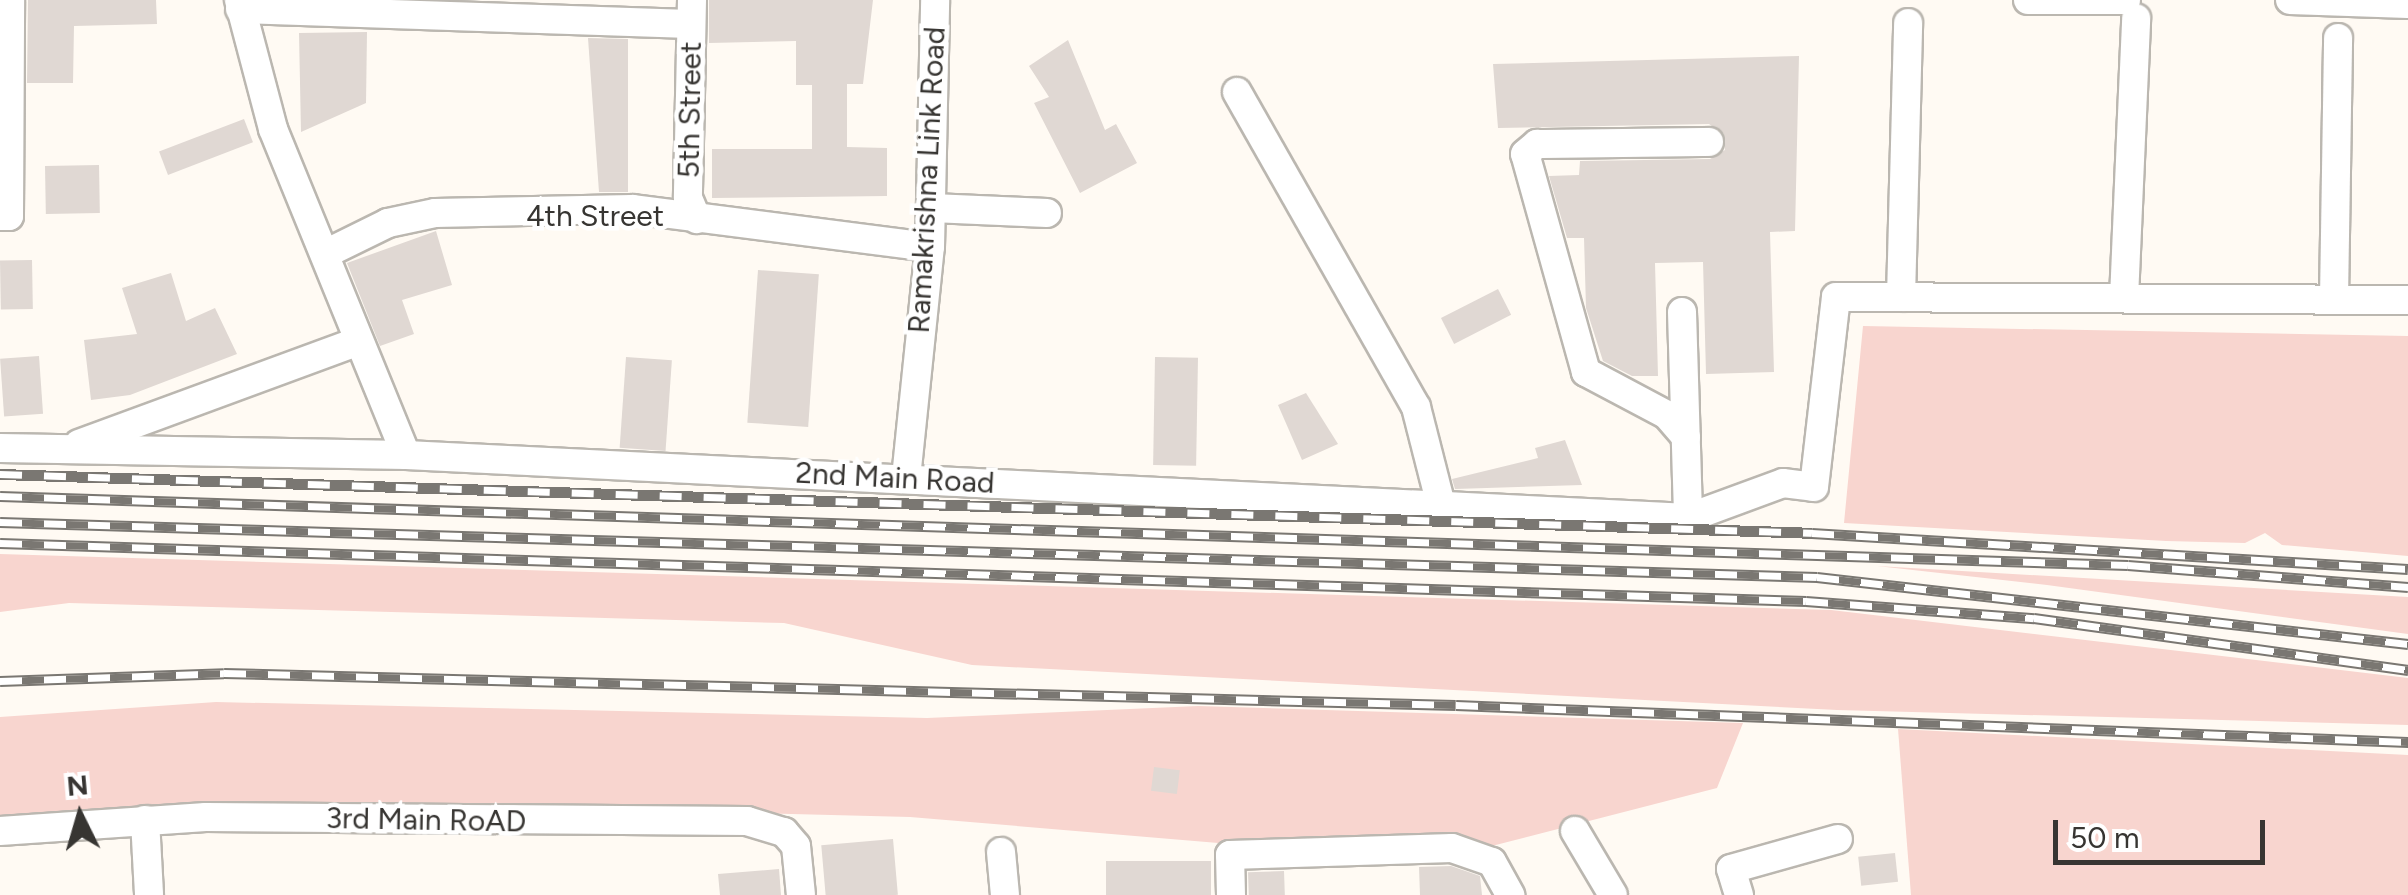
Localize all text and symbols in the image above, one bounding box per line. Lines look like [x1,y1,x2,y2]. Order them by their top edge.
street label: Ramakrishna Link Road [901,26,953,334]
street label: 5th Street [671,41,709,179]
street label: 4th Street [526,198,664,234]
street label: 2nd Main Road [795,455,995,501]
north arrow [30,765,130,865]
text: N [65,767,90,803]
street label: 3rd Main RoAD [326,800,526,840]
scale bar [2058,800,2270,862]
text: 50 m [2070,819,2139,856]

